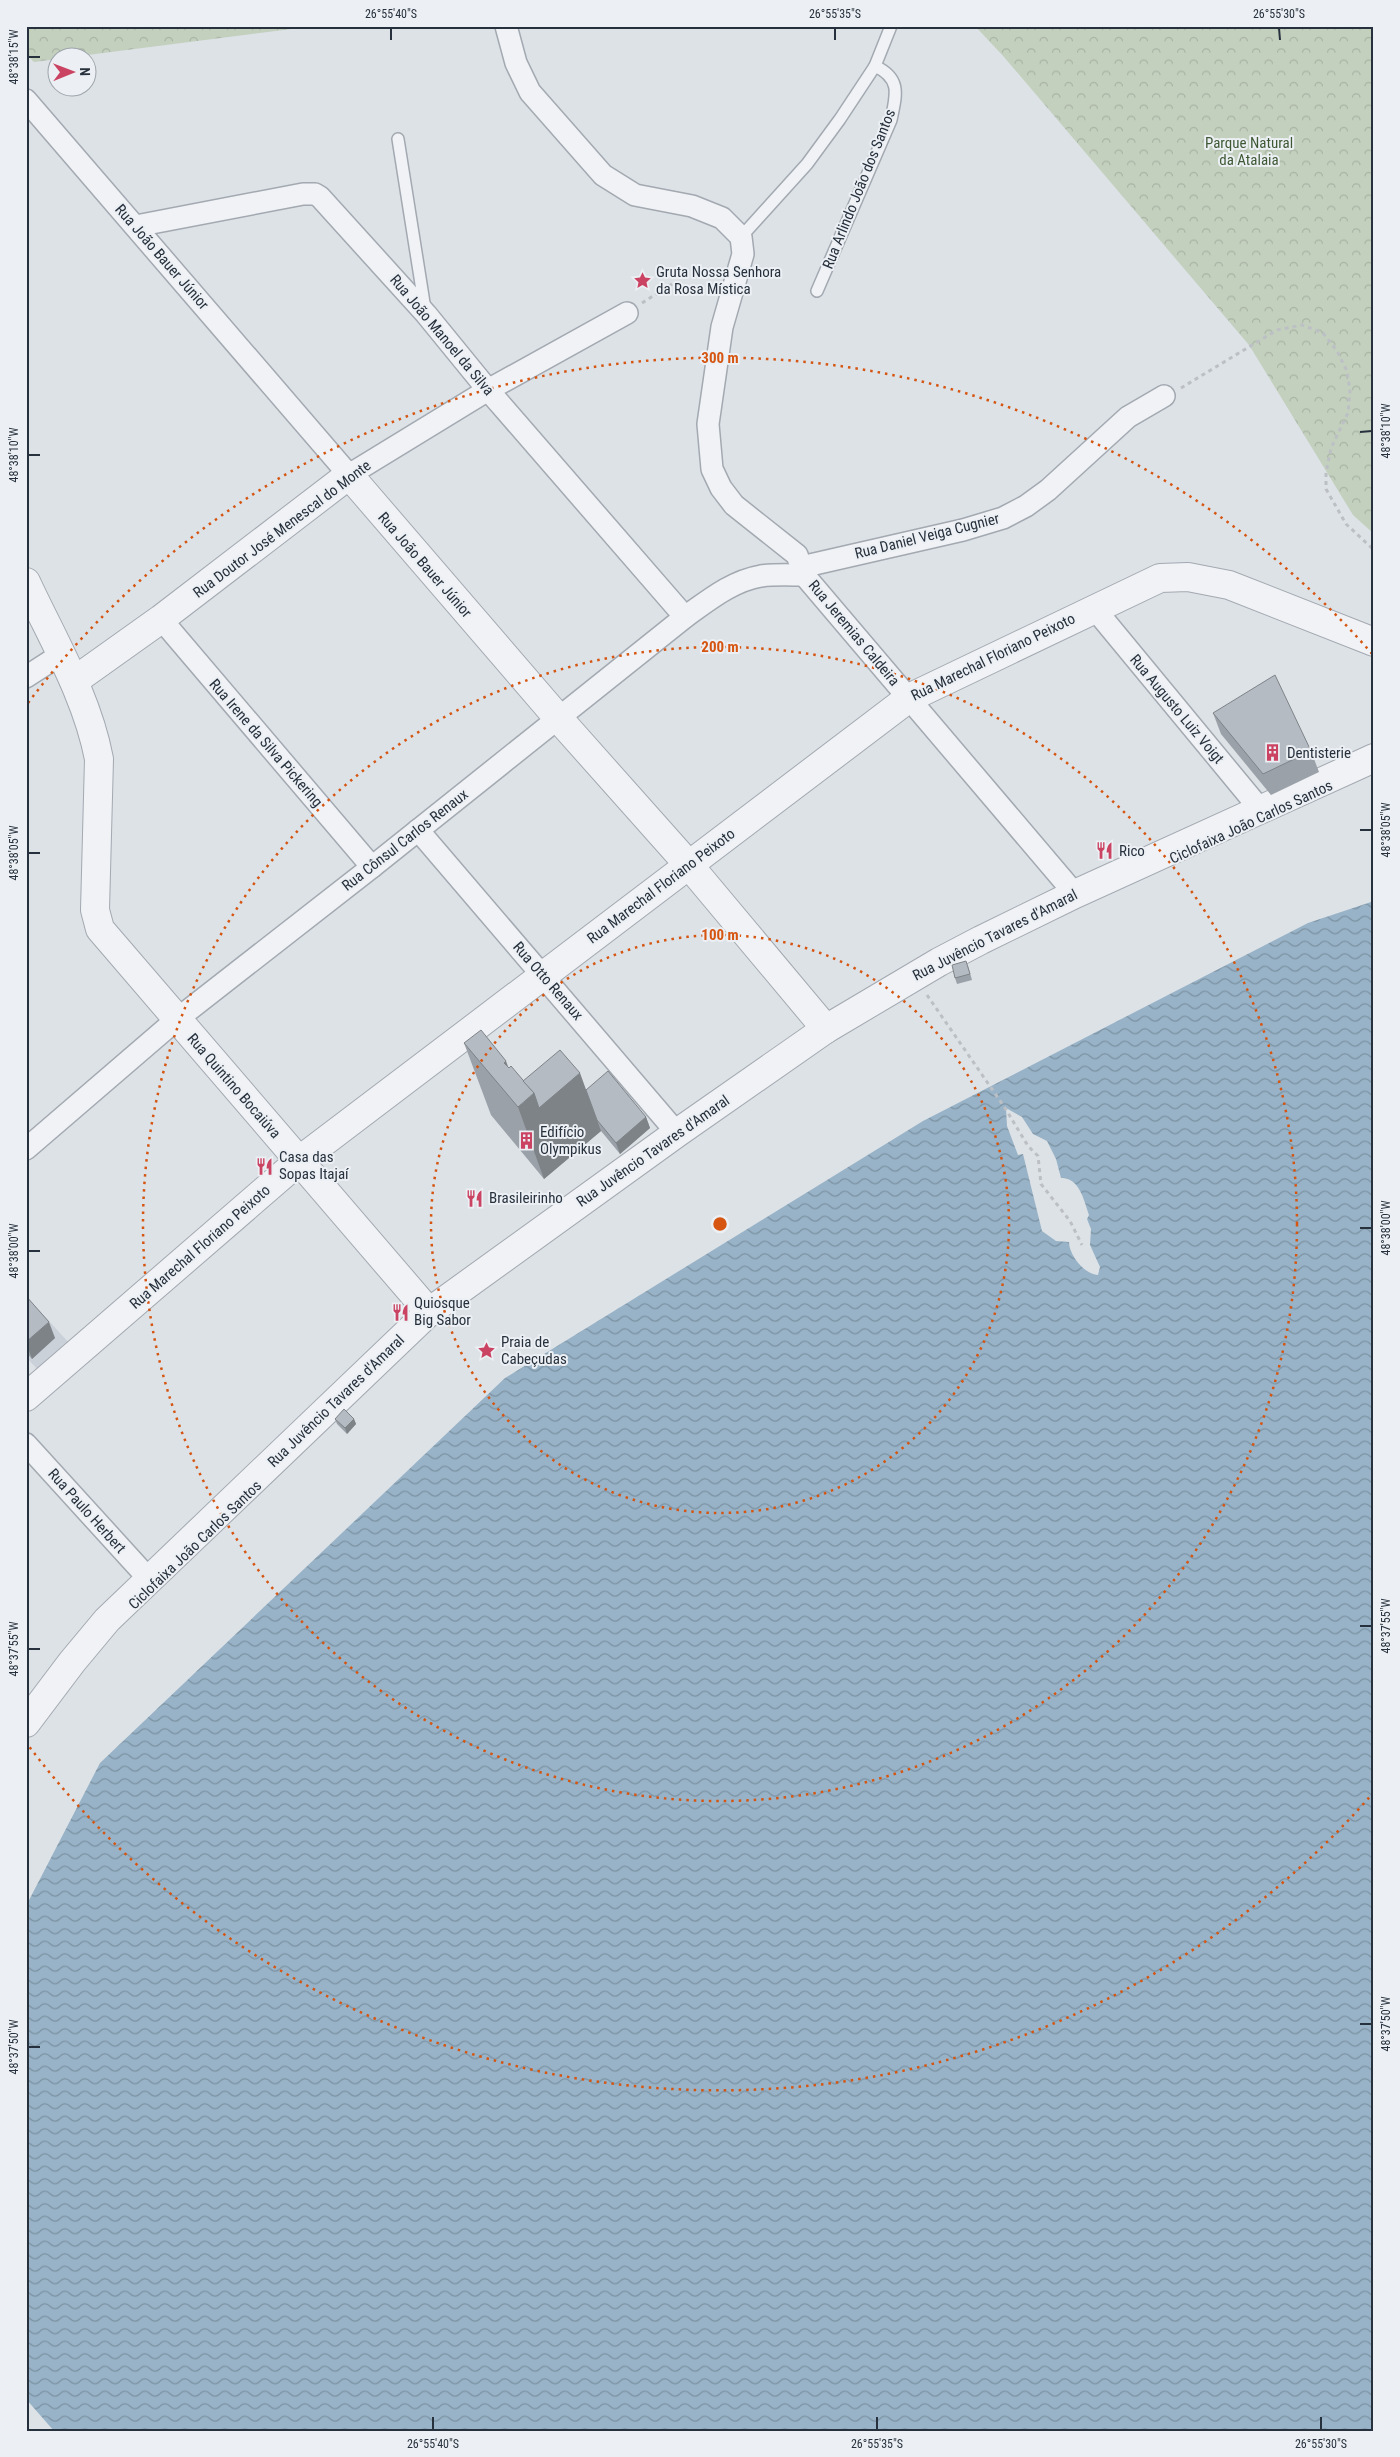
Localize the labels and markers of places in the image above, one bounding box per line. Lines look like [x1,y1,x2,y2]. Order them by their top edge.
place label: Gruta Nossa Senhora da Rosa Mística [656,263,781,298]
place icon: Gruta Nossa Senhora da Rosa Mística [632,271,652,291]
building icon: Dentisterie [1263,743,1283,763]
place label: Dentisterie [1287,744,1351,762]
restaurant icon: Rico [1095,841,1115,861]
place label: Rico [1119,842,1145,860]
place label: Edifício Olympikus [540,1123,602,1158]
building icon: Edifício Olympikus [516,1131,536,1151]
place label: Casa das Sopas Itajaí [279,1148,350,1183]
restaurant icon: Casa das Sopas Itajaí [255,1156,275,1176]
restaurant icon: Brasileirinho [465,1188,485,1208]
place label: Brasileirinho [489,1189,563,1207]
centre of rings [711,1215,729,1233]
place label: Quiosque Big Sabor [414,1294,471,1329]
restaurant icon: Quiosque Big Sabor [390,1302,410,1322]
place label: Praia de Cabeçudas [501,1333,567,1368]
place icon: Praia de Cabeçudas [477,1341,497,1361]

